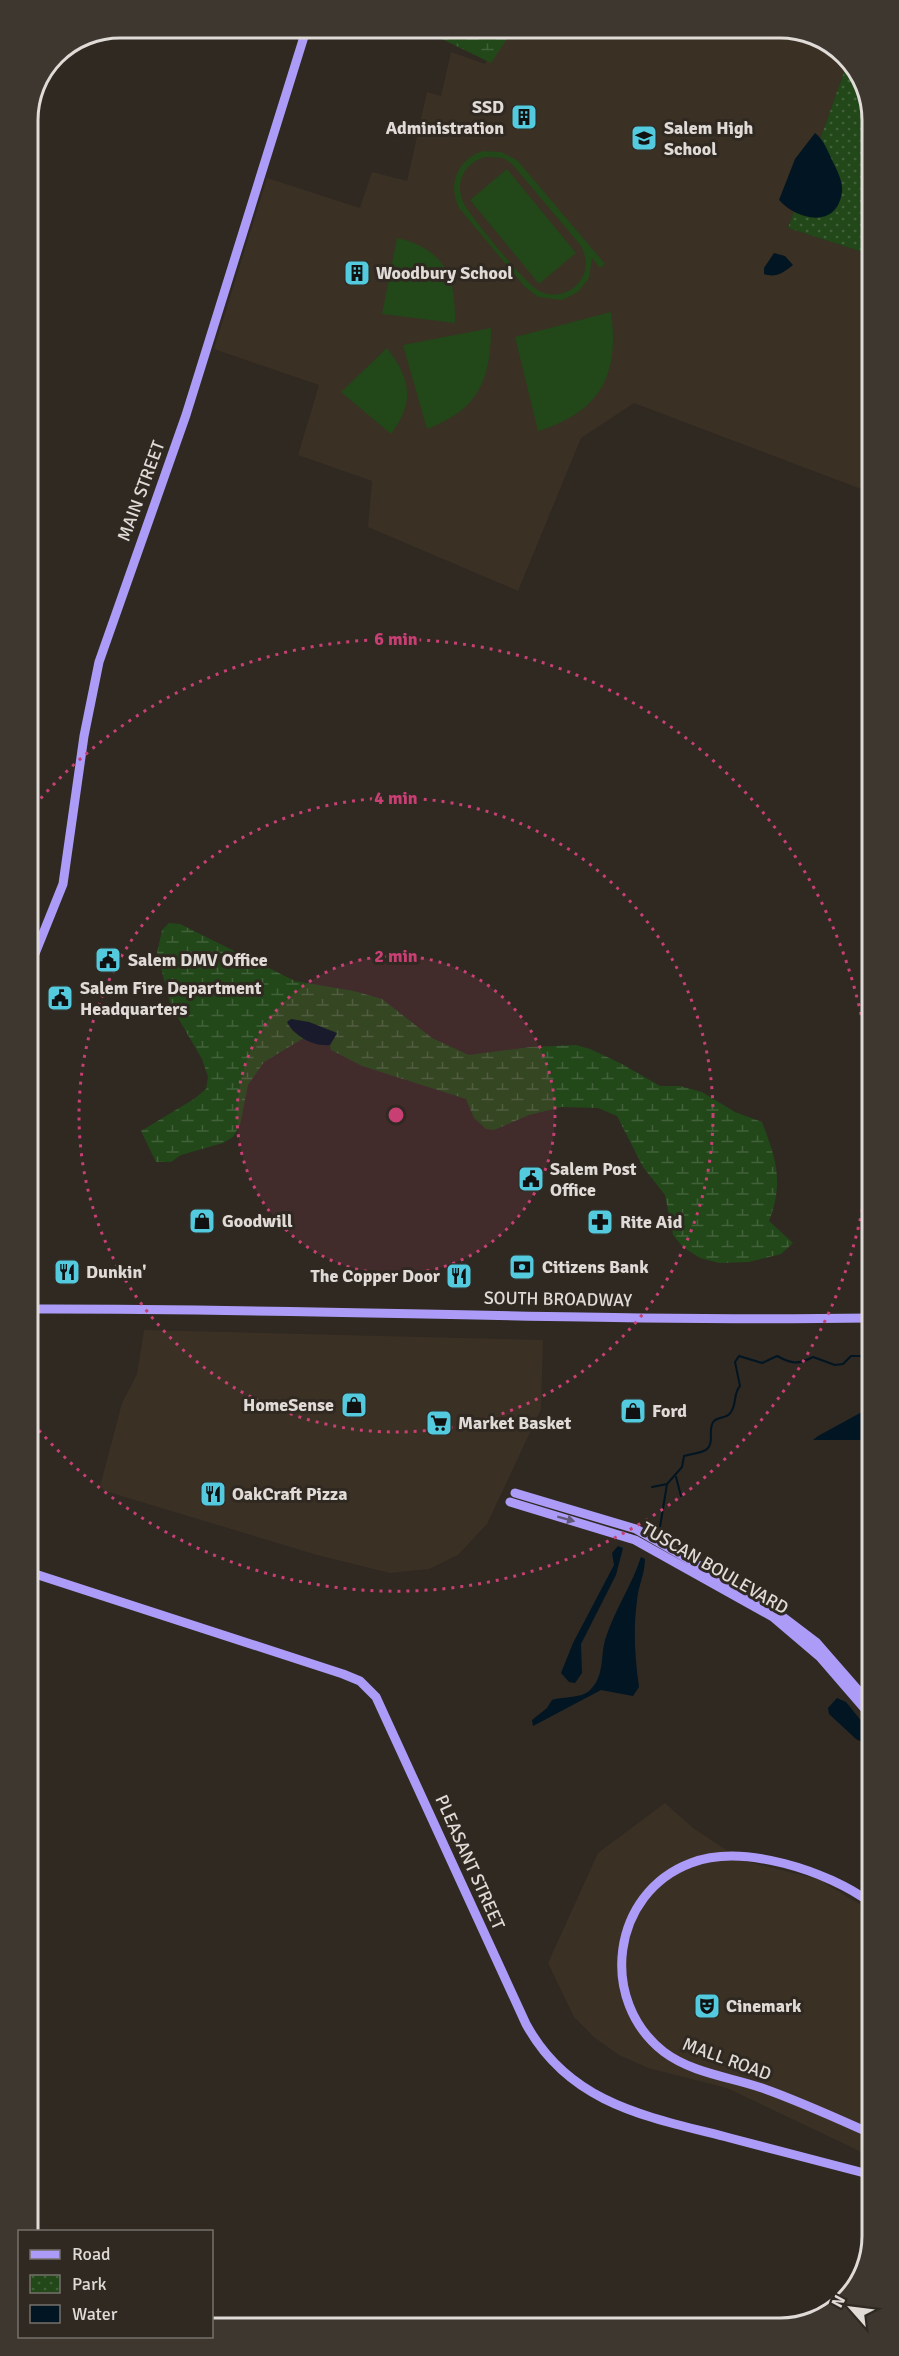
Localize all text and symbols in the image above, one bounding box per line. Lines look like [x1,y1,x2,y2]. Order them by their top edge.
place label: SSD Administration [386,96,504,139]
building icon: SSD Administration [509,102,539,132]
place label: Salem High School [664,117,754,160]
school or university icon: Salem High School [629,123,659,153]
building icon: Woodbury School [342,258,372,288]
place label: Woodbury School [376,262,513,284]
street label: MAIN STREET [113,438,169,544]
text: 6 min [374,628,418,650]
text: 4 min [374,787,418,809]
public building icon: Salem DMV Office [93,945,123,975]
text: 2 min [374,945,418,967]
place label: Salem DMV Office [128,949,268,971]
place label: Salem Fire Department Headquarters [80,977,262,1020]
public building icon: Salem Fire Department Headquarters [45,983,75,1013]
centre of rings [386,1105,406,1125]
place label: Salem Post Office [550,1158,637,1201]
public building icon: Salem Post Office [516,1164,546,1194]
shop icon: Goodwill [187,1206,217,1236]
pharmacy icon: Rite Aid [585,1207,615,1237]
place label: Goodwill [222,1210,293,1232]
place label: Rite Aid [620,1211,683,1233]
bank icon: Citizens Bank [507,1252,537,1282]
place label: Citizens Bank [542,1256,649,1278]
restaurant icon: Dunkin' [52,1257,82,1287]
place label: Dunkin' [86,1261,146,1283]
restaurant icon: The Copper Door [444,1261,474,1291]
place label: The Copper Door [311,1265,441,1287]
street label: SOUTH BROADWAY [484,1287,632,1311]
shop icon: HomeSense [339,1390,369,1420]
place label: HomeSense [243,1394,334,1416]
shop icon: Ford [618,1396,648,1426]
place label: Ford [652,1400,687,1422]
supermarket icon: Market Basket [424,1408,454,1438]
place label: Market Basket [458,1412,571,1434]
restaurant icon: OakCraft Pizza [198,1479,228,1509]
place label: OakCraft Pizza [232,1483,347,1505]
one-way arrow [557,1515,575,1525]
street label: TUSCAN BOULEVARD [638,1517,792,1619]
street label: PLEASANT STREET [430,1791,510,1933]
theatre icon: Cinemark [692,1991,722,2021]
place label: Cinemark [726,1995,802,2017]
street label: MALL ROAD [680,2033,774,2085]
legend [18,2230,213,2338]
text: Road [72,2243,111,2265]
text: Park [72,2273,107,2295]
north arrow [821,2278,881,2338]
text: N [827,2292,850,2311]
text: Water [72,2303,118,2325]

